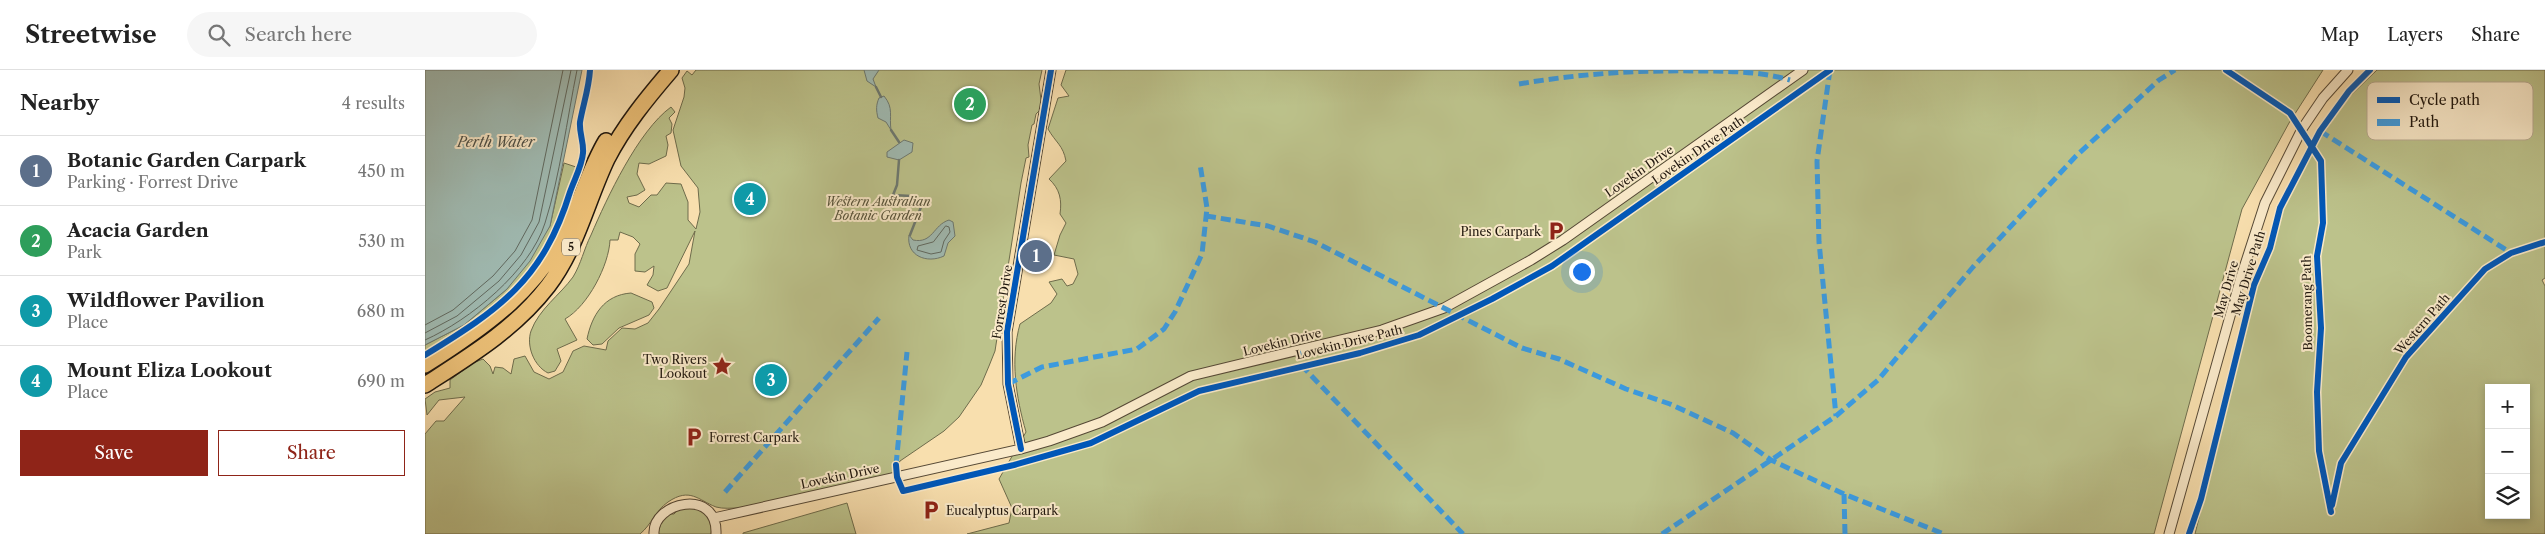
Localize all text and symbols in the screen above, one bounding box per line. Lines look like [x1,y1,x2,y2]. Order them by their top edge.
search box [187,12,537,57]
text: Streetwise [25,20,157,49]
icon: search [205,21,233,49]
text: Search here [245,23,352,46]
text: Map [2321,24,2359,46]
text: Layers [2387,24,2443,46]
text: Share [2471,24,2520,46]
legend [2367,82,2533,140]
pin: 2 [954,85,986,123]
text: Nearby [20,90,99,115]
text: Cycle path [2409,91,2480,109]
text: 4 results [342,93,405,113]
street label: Lovekin Drive Path [1649,112,1747,187]
text: Path [2409,113,2439,131]
water label: Perth Water [456,133,536,151]
street label: Lovekin Drive [1602,142,1676,200]
text: Botanic Garden Carpark [67,149,306,172]
text: 1 [32,161,40,181]
text: 450 m [358,161,405,181]
text: Parking · Forrest Drive [67,172,238,192]
pin: 4 [734,180,766,218]
park label: Western Australian Botanic Garden [826,194,930,223]
text: Acacia Garden [67,219,209,242]
parking icon: Pines Carpark [1545,220,1567,242]
place label: Pines Carpark [1460,224,1542,239]
street label: May Drive Path [2228,228,2268,317]
text: 2 [31,231,41,251]
text: 530 m [358,231,405,251]
pin: 1 [1020,237,1052,275]
road number: 5 [562,238,580,256]
text: Park [67,242,102,262]
street label: Boomerang Path [2299,255,2315,351]
street label: May Drive [2211,258,2241,319]
your location [1569,259,1595,285]
street label: Forrest Drive [989,263,1015,340]
text: Wildflower Pavilion [67,289,265,312]
street label: Western Path [2391,290,2453,359]
text: 3 [31,301,41,321]
text: 680 m [357,301,405,321]
text: Place [67,312,108,332]
street label: Lovekin Drive Path [1294,321,1404,362]
street label: Lovekin Drive [1241,325,1323,359]
place label: Two Rivers Lookout [643,352,708,381]
place icon: Two Rivers Lookout [711,355,733,377]
text: Mount Eliza Lookout [67,359,272,382]
pin: 3 [755,361,787,399]
text: 4 [31,371,41,391]
text: 690 m [357,371,405,391]
text: Place [67,382,108,402]
map controls [2485,384,2530,519]
button: + [2485,384,2530,429]
parking icon: Forrest Carpark [683,426,705,448]
button: − [2485,429,2530,474]
button: Save [20,430,208,476]
button: Share [218,430,405,476]
place label: Forrest Carpark [709,430,800,445]
street label: Lovekin Drive [799,460,881,492]
button: layers [2485,474,2530,519]
parking icon: Eucalyptus Carpark [920,499,942,521]
place label: Eucalyptus Carpark [946,503,1059,518]

